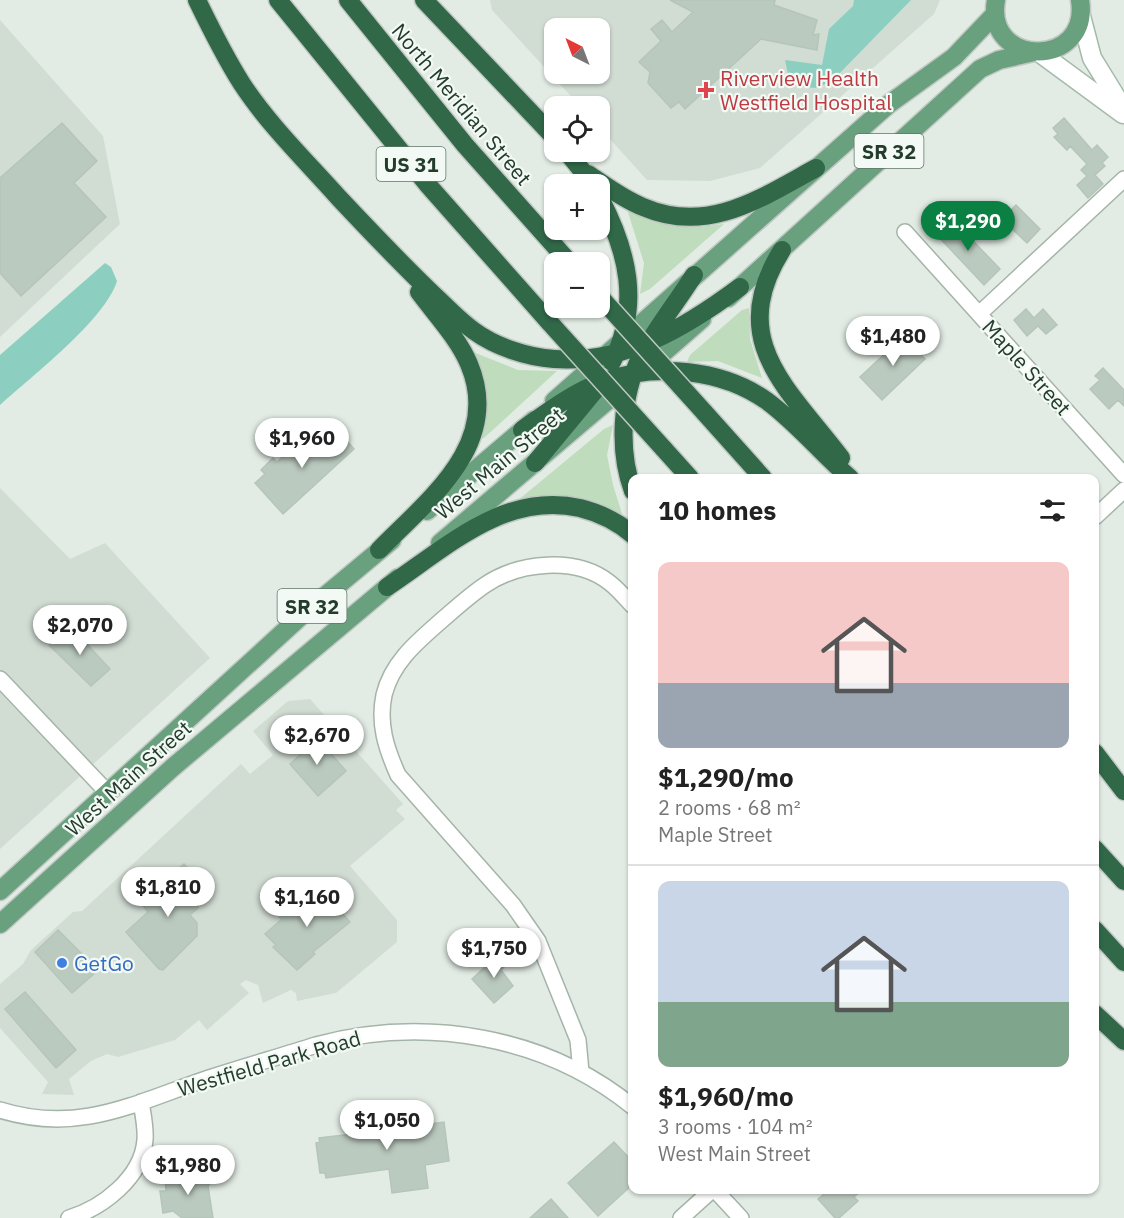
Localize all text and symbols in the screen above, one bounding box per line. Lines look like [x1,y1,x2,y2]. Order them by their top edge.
street label: North Meridian Street [386,17,538,191]
north arrow [544,18,610,84]
map controls [544,18,610,318]
place label: Riverview Health Westfield Hospital [720,64,892,116]
marker: Riverview Health Westfield Hospital [697,81,715,99]
button: locate [544,96,610,162]
road number: SR 32 [854,134,924,168]
road number: US 31 [376,147,446,181]
button: + [544,174,610,240]
pin: $1,290 [919,201,1017,252]
text: $1,290 [935,207,1001,234]
button: − [544,252,610,318]
street label: Maple Street [976,313,1078,421]
pin: $1,480 [844,316,942,367]
text: $1,480 [860,322,926,349]
street label: West Main Street [429,401,569,525]
pin: $1,960 [253,418,351,469]
text: $1,960 [269,424,335,451]
text: 10 homes [658,493,776,527]
icon: filters [1036,494,1069,527]
road number: SR 32 [278,589,346,623]
icon: home [810,601,918,709]
pin: $2,070 [31,605,129,656]
text: $2,070 [47,611,113,638]
street label: West Main Street [59,714,197,842]
pin: $2,670 [268,715,366,766]
text: $2,670 [284,721,350,748]
text: $1,290/mo [658,760,794,794]
text: 2 rooms · 68 m² [658,794,801,821]
text: Maple Street [658,821,773,848]
pin: $1,810 [119,867,217,918]
text: $1,810 [135,873,201,900]
pin: $1,160 [258,877,356,928]
text: $1,160 [274,883,340,910]
icon: home [810,920,918,1028]
pin: $1,750 [445,928,543,979]
text: $1,750 [461,934,527,961]
place label: GetGo [74,949,134,977]
marker: GetGo [55,956,69,970]
street label: Westfield Park Road [174,1023,364,1103]
text: $1,960/mo [658,1079,794,1113]
pin: $1,050 [338,1100,436,1151]
text: $1,050 [354,1106,420,1133]
text: 3 rooms · 104 m² [658,1113,813,1140]
text: West Main Street [658,1140,811,1167]
pin: $1,980 [139,1145,237,1196]
text: $1,980 [155,1151,221,1178]

